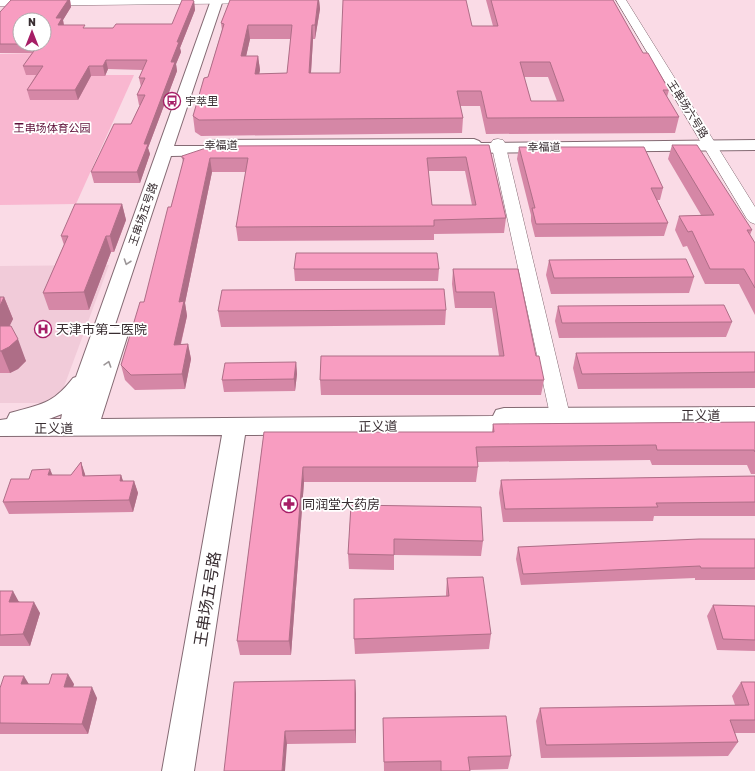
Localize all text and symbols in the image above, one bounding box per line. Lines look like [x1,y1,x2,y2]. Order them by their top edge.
north arrow [12,12,52,52]
text: N [28,16,36,29]
street label: 王串场六号路 [665,78,711,141]
bus stop icon: 宇萃里 [162,91,182,111]
place label: 宇萃里 [185,95,218,108]
park label: 王串场体育公园 [14,122,91,135]
street label: 幸福道 [205,139,238,152]
street label: 幸福道 [527,141,561,154]
street label: 王串场五号路 [127,181,160,247]
one-way arrow [123,258,131,265]
hospital icon: 天津市第二医院 [33,319,53,339]
place label: 天津市第二医院 [56,322,147,337]
one-way arrow [103,361,112,368]
street label: 正义道 [681,408,721,423]
street label: 正义道 [358,419,398,434]
street label: 正义道 [34,421,74,436]
pharmacy icon: 同润堂大药房 [279,494,299,514]
place label: 同润堂大药房 [302,497,380,512]
street label: 王串场五号路 [191,550,224,648]

